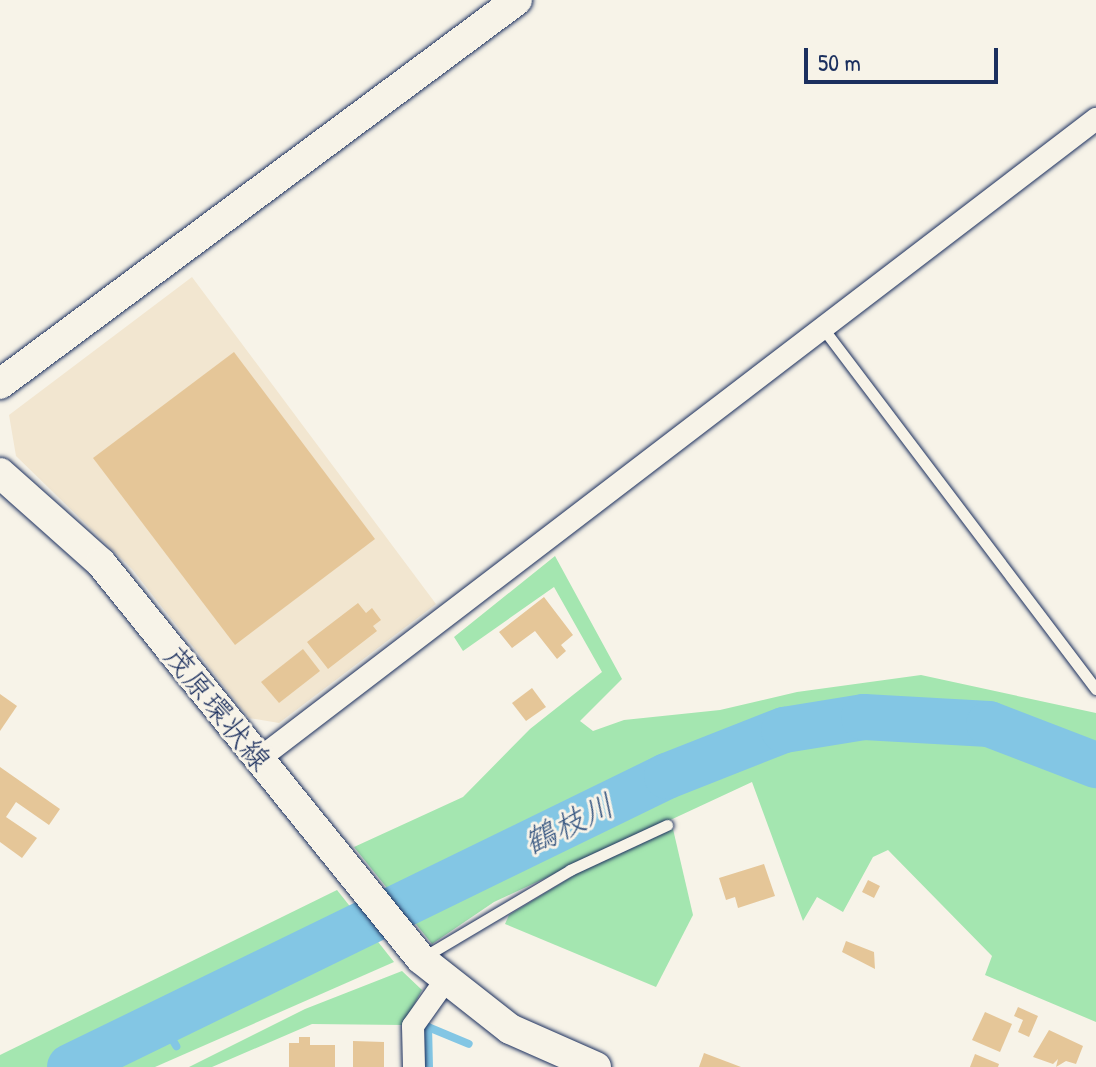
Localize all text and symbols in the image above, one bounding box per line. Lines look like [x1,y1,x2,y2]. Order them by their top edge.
scale bar [808,32,1002,82]
text: 50 m [818,46,861,78]
street label: 茂原環状線 [157,638,279,778]
water label: 鶴枝川 [517,786,621,862]

